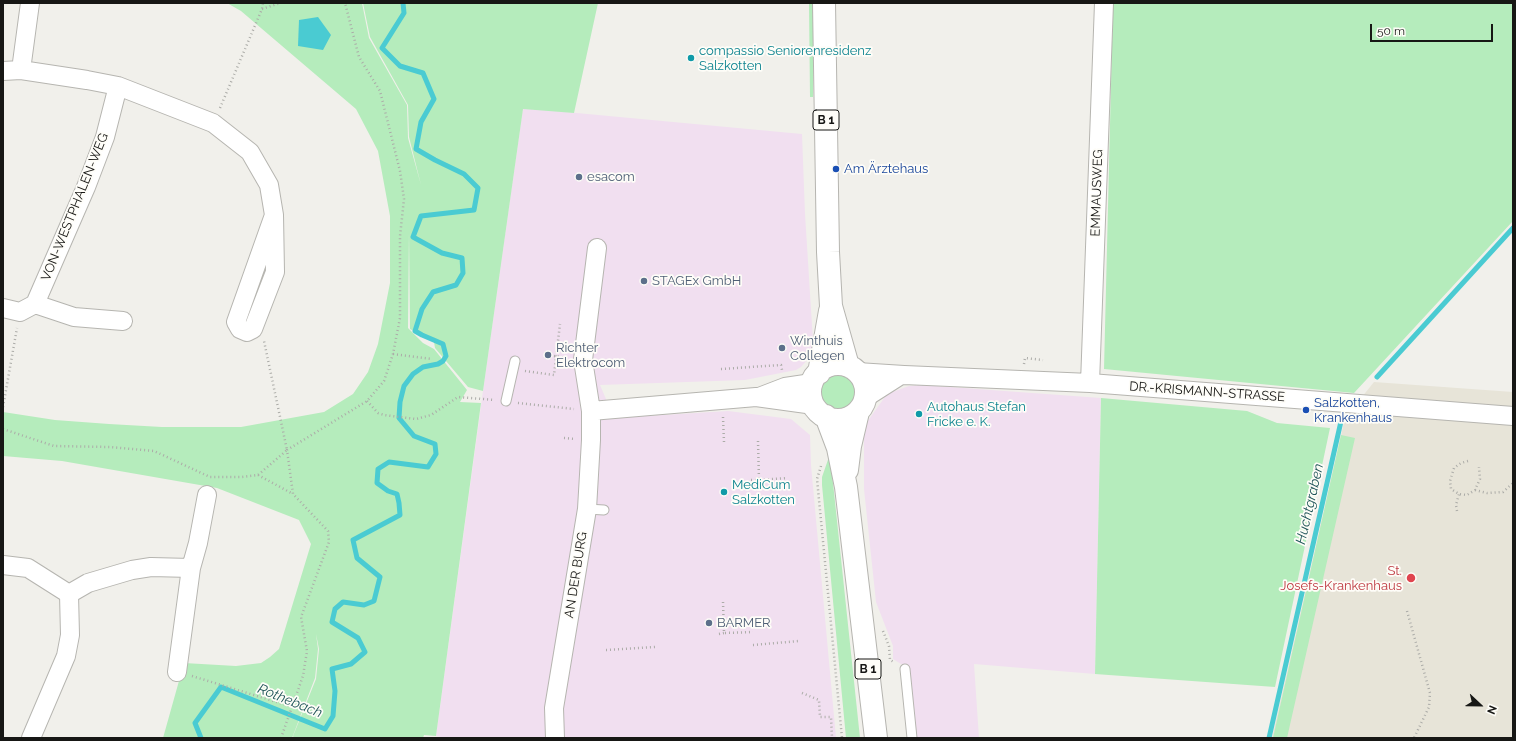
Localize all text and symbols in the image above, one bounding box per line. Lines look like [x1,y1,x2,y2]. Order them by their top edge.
scale bar [1372,16,1495,42]
text: 50 m [1377,24,1405,38]
place label: compassio Seniorenresidenz Salzkotten [699,43,871,74]
marker: compassio Seniorenresidenz Salzkotten [686,53,696,63]
road number: B 1 [813,110,839,130]
street label: VON-WESTPHALEN-WEG [38,131,112,283]
street label: EMMAUSWEG [1088,149,1106,237]
place label: Am Ärztehaus [844,161,928,177]
marker: Am Ärztehaus [831,164,841,174]
place label: esacom [587,169,635,185]
marker: esacom [574,172,584,182]
place label: STAGEx GmbH [652,273,741,289]
marker: STAGEx GmbH [639,276,649,286]
place label: Winthuis Collegen [790,333,845,364]
place label: Richter Elektrocom [556,340,625,371]
marker: Winthuis Collegen [777,343,787,353]
marker: Richter Elektrocom [543,350,553,360]
street label: DR.-KRISMANN-STRASSE [1129,379,1285,405]
place label: Salzkotten, Krankenhaus [1314,395,1392,426]
place label: Autohaus Stefan Fricke e. K. [927,399,1026,430]
marker: Salzkotten, Krankenhaus [1301,405,1311,415]
marker: Autohaus Stefan Fricke e. K. [914,409,924,419]
water label: Huchtgraben [1293,462,1327,546]
place label: MediCum Salzkotten [732,477,795,508]
marker: MediCum Salzkotten [719,487,729,497]
street label: AN DER BURG [561,531,591,619]
place label: St. Josefs-Krankenhaus [1280,563,1402,594]
marker: St. Josefs-Krankenhaus [1405,572,1417,584]
place label: BARMER [717,615,771,631]
marker: BARMER [704,618,714,628]
road number: B 1 [855,659,881,679]
water label: Rothebach [255,680,325,722]
north arrow [1460,685,1500,725]
text: N [1484,703,1499,716]

